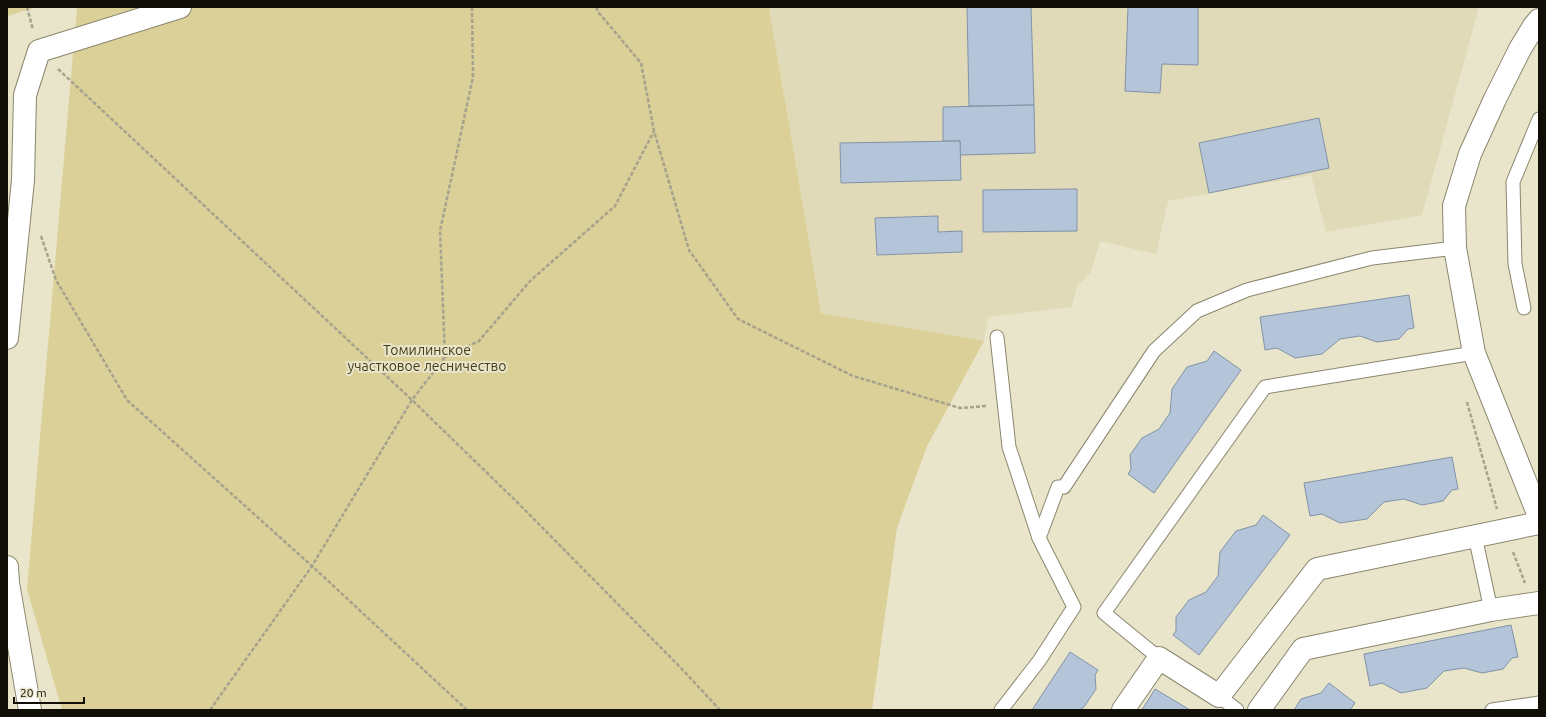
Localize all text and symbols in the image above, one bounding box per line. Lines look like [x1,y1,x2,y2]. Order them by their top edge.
park label: Томилинское участковое лесничество [348,342,506,374]
scale bar [14,679,84,705]
text: 20 m [20,686,47,699]

